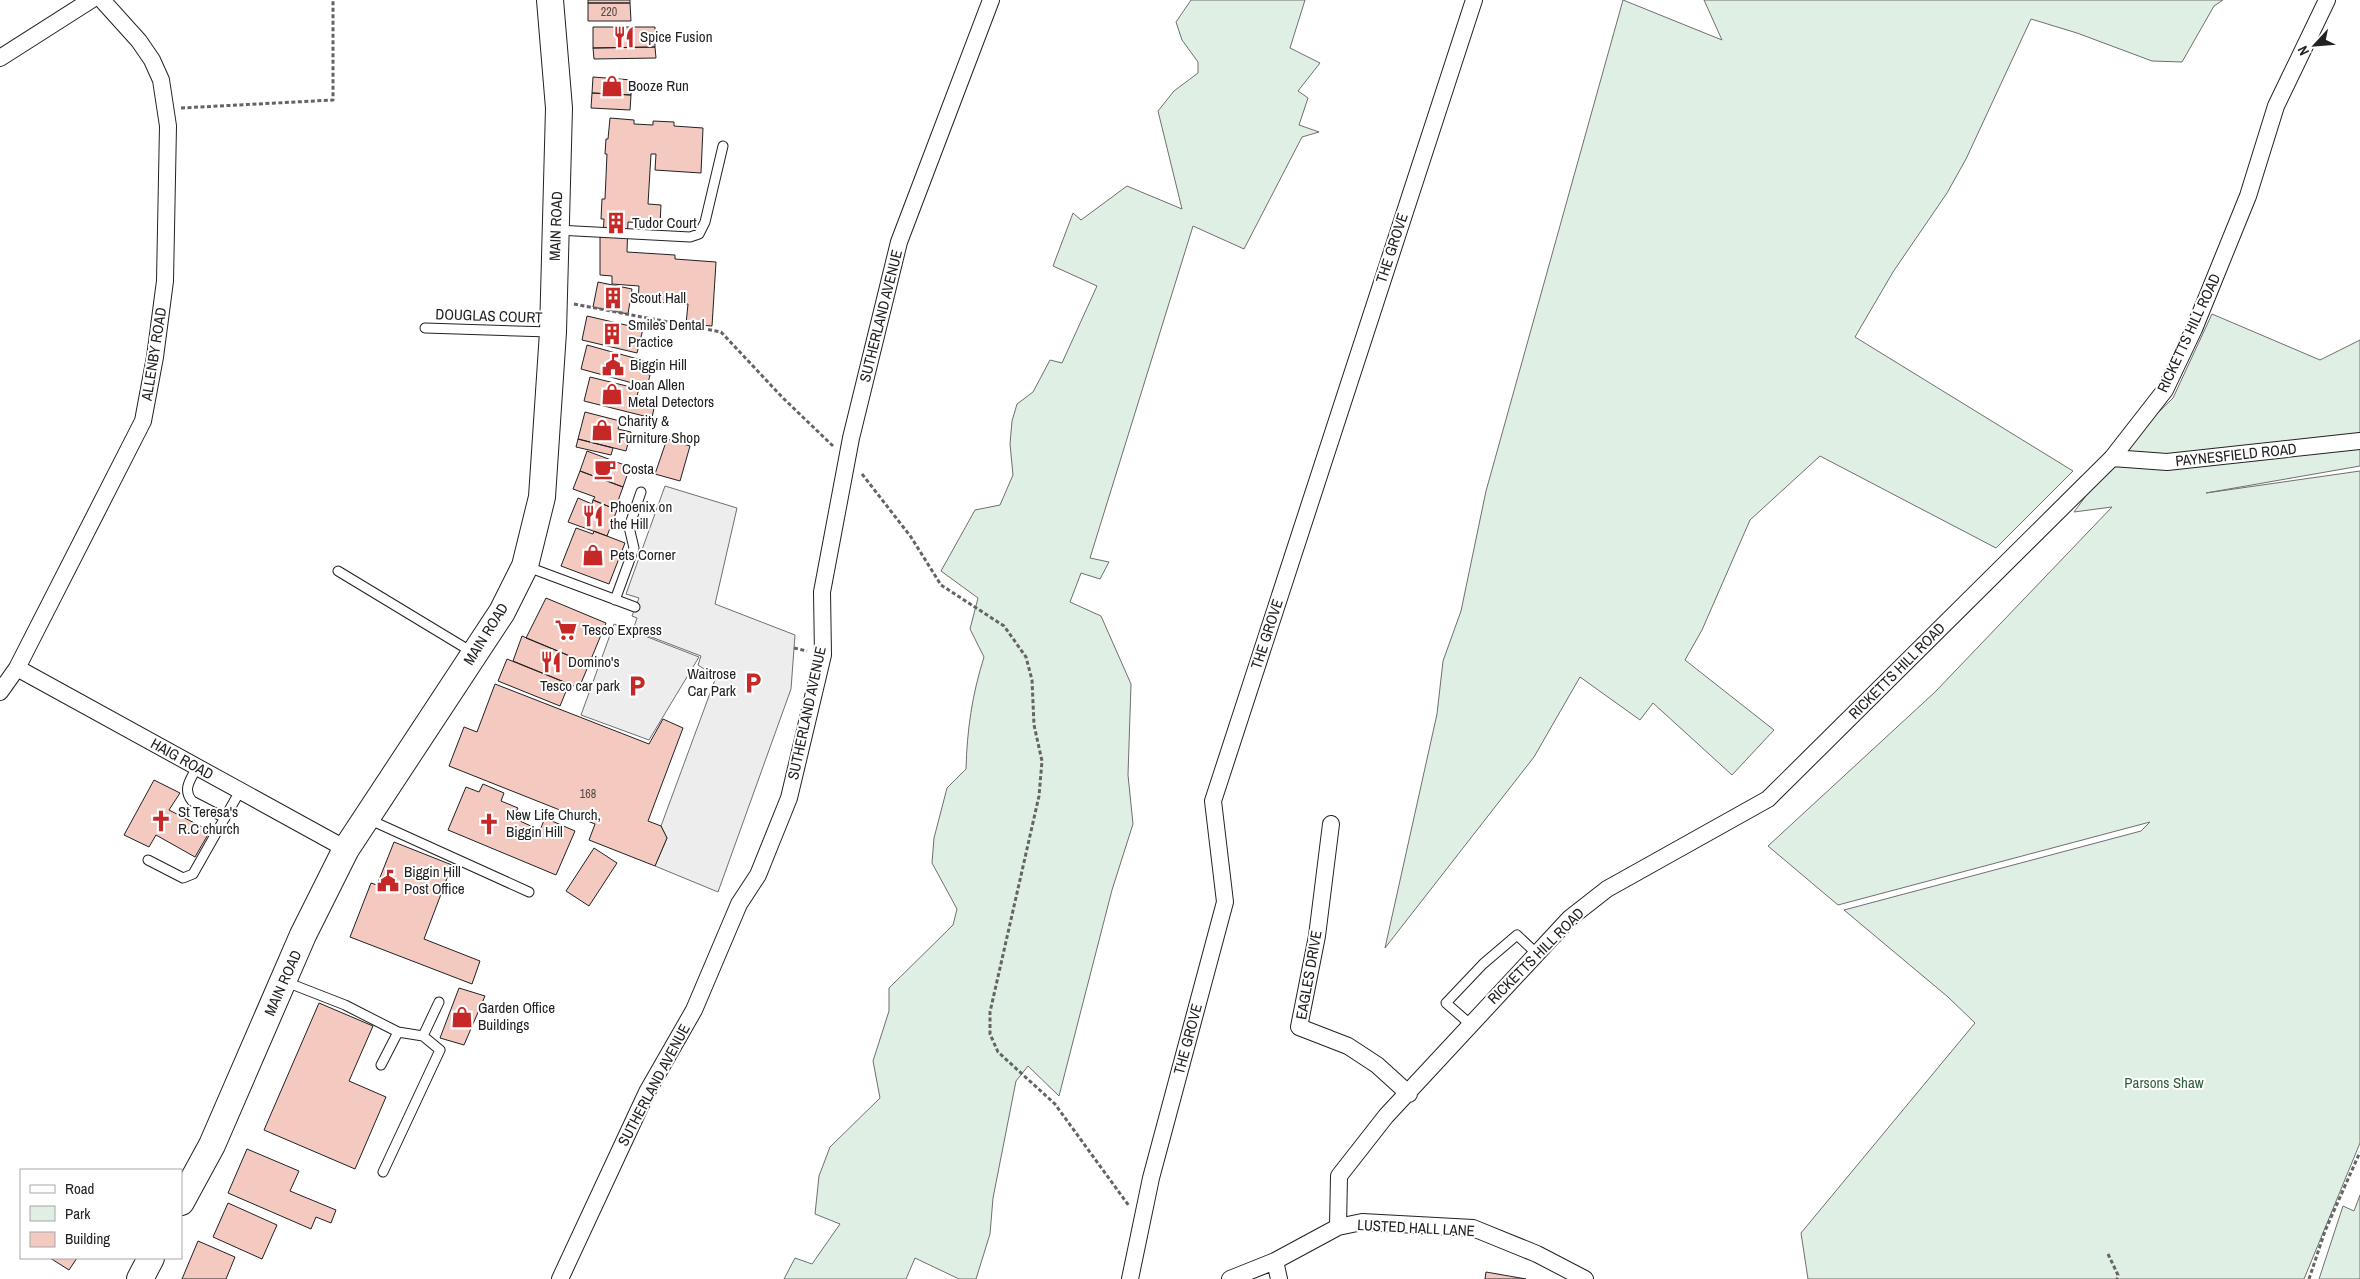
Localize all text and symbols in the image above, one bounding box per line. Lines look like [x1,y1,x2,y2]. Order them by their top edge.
house number: 220 [601,4,617,20]
north arrow [2290,20,2340,70]
restaurant icon: Spice Fusion [611,24,637,50]
place label: Spice Fusion [640,26,712,47]
text: N [2293,43,2313,58]
shop icon: Booze Run [599,73,625,99]
place label: Booze Run [628,75,689,96]
street label: MAIN ROAD [544,191,567,261]
building icon: Tudor Court [603,210,629,236]
street label: THE GROVE [1370,210,1413,286]
place label: Tudor Court [632,212,697,233]
street label: SUTHERLAND AVENUE [854,247,907,384]
street label: RICKETTS HILL ROAD [2152,270,2225,396]
building icon: Scout Hall [600,285,626,311]
place label: Scout Hall [630,287,686,308]
street label: DOUGLAS COURT [435,303,543,328]
street label: ALLENBY ROAD [136,306,171,403]
place label: Smiles Dental Practice [628,314,705,352]
building icon: Smiles Dental Practice [599,321,625,347]
public building icon: Biggin Hill [600,352,626,378]
place label: Biggin Hill [630,354,687,375]
place label: Joan Allen Metal Detectors [628,374,714,412]
shop icon: Joan Allen Metal Detectors [599,381,625,407]
place label: Charity & Furniture Shop [618,410,700,448]
shop icon: Charity & Furniture Shop [589,417,615,443]
street label: PAYNESFIELD ROAD [2174,438,2298,471]
cafe icon: Costa [592,456,618,482]
place label: Costa [622,458,654,479]
place label: Phoenix on the Hill [610,496,672,534]
restaurant icon: Phoenix on the Hill [580,503,606,529]
shop icon: Pets Corner [580,542,606,568]
place label: Pets Corner [610,544,676,565]
street label: THE GROVE [1245,596,1288,672]
street label: MAIN ROAD [458,599,513,669]
supermarket icon: Tesco Express [553,617,579,643]
street label: RICKETTS HILL ROAD [1844,618,1950,724]
place label: Tesco Express [582,619,662,640]
street label: SUTHERLAND AVENUE [782,644,831,781]
restaurant icon: Domino's [538,649,564,675]
place label: Domino's [568,651,620,672]
place label: Waitrose Car Park [687,663,737,701]
parking icon: Waitrose Car Park [740,670,766,696]
parking icon: Tesco car park [624,673,650,699]
place label: Tesco car park [540,675,621,696]
street label: HAIG ROAD [147,733,218,785]
house number: 168 [580,786,596,802]
place label: St Teresa's R.C church [178,801,240,839]
place label: New Life Church, Biggin Hill [506,804,601,842]
church icon: St Teresa's R.C church [148,808,174,834]
church icon: New Life Church, Biggin Hill [476,811,502,837]
place label: Biggin Hill Post Office [404,861,465,899]
public building icon: Biggin Hill Post Office [375,868,401,894]
street label: RICKETTS HILL ROAD [1483,903,1589,1009]
street label: EAGLES DRIVE [1290,929,1327,1021]
street label: MAIN ROAD [259,947,306,1019]
place label: Garden Office Buildings [478,997,555,1035]
street label: THE GROVE [1168,1001,1207,1077]
shop icon: Garden Office Buildings [449,1004,475,1030]
street label: SUTHERLAND AVENUE [612,1020,695,1150]
park label: Parsons Shaw [2124,1072,2204,1093]
legend [20,1169,182,1259]
text: Road [65,1178,94,1199]
text: Park [65,1203,91,1224]
street label: LUSTED HALL LANE [1357,1214,1475,1241]
text: Building [65,1228,110,1249]

